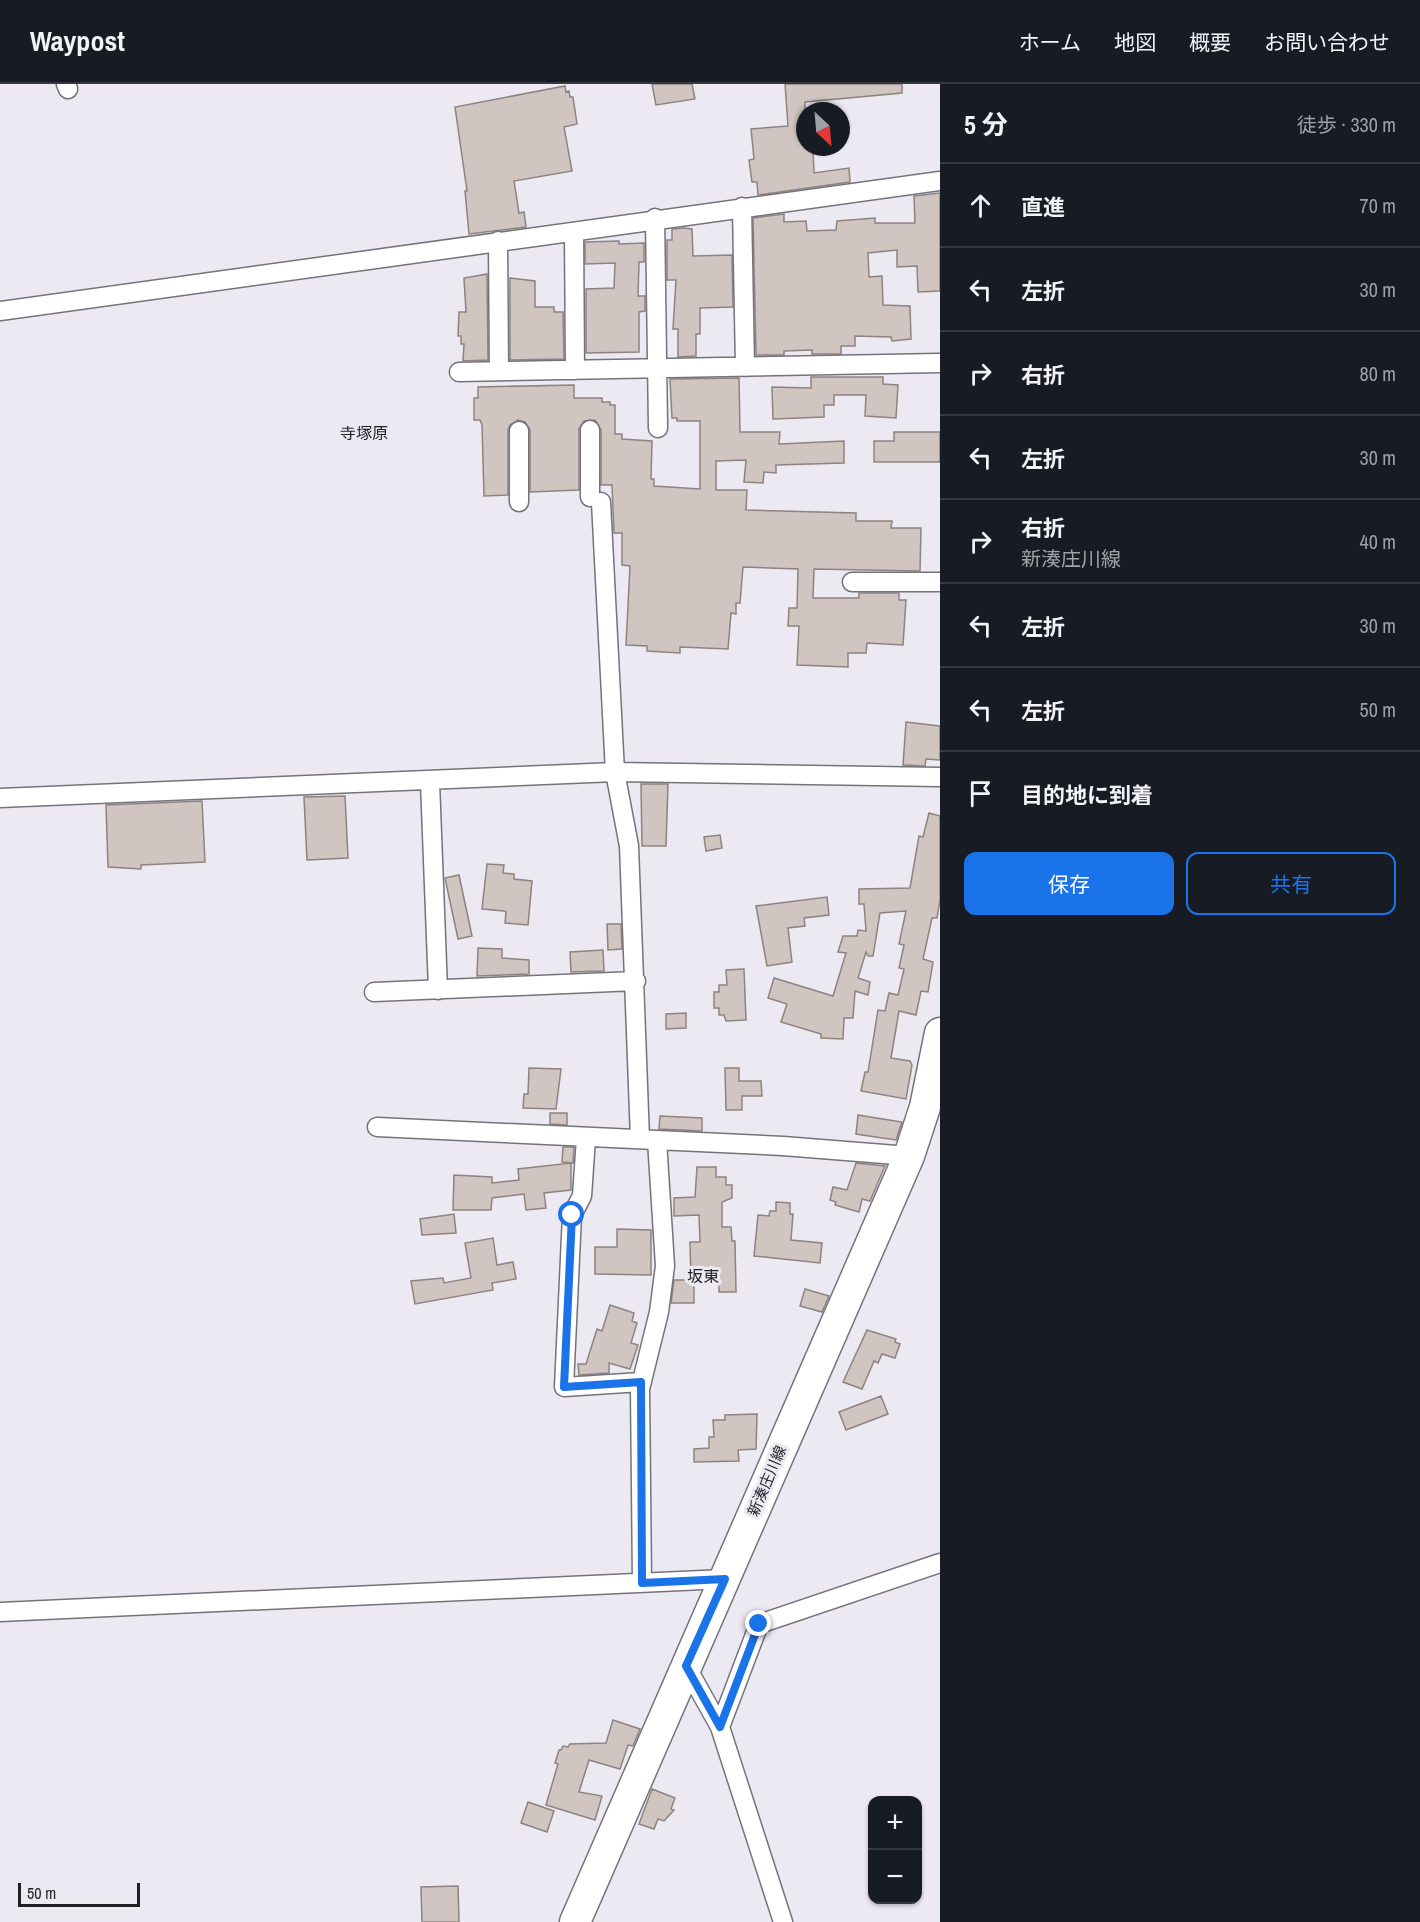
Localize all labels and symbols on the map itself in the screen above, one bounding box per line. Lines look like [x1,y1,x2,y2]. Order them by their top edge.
north arrow [796,102,850,156]
district label: 寺塚原 [340,422,388,444]
route start [558,1201,584,1227]
district label: 坂東 [687,1265,719,1287]
street label: 新湊庄川線 [742,1442,791,1519]
route end [745,1610,771,1636]
scale bar [18,1880,140,1908]

